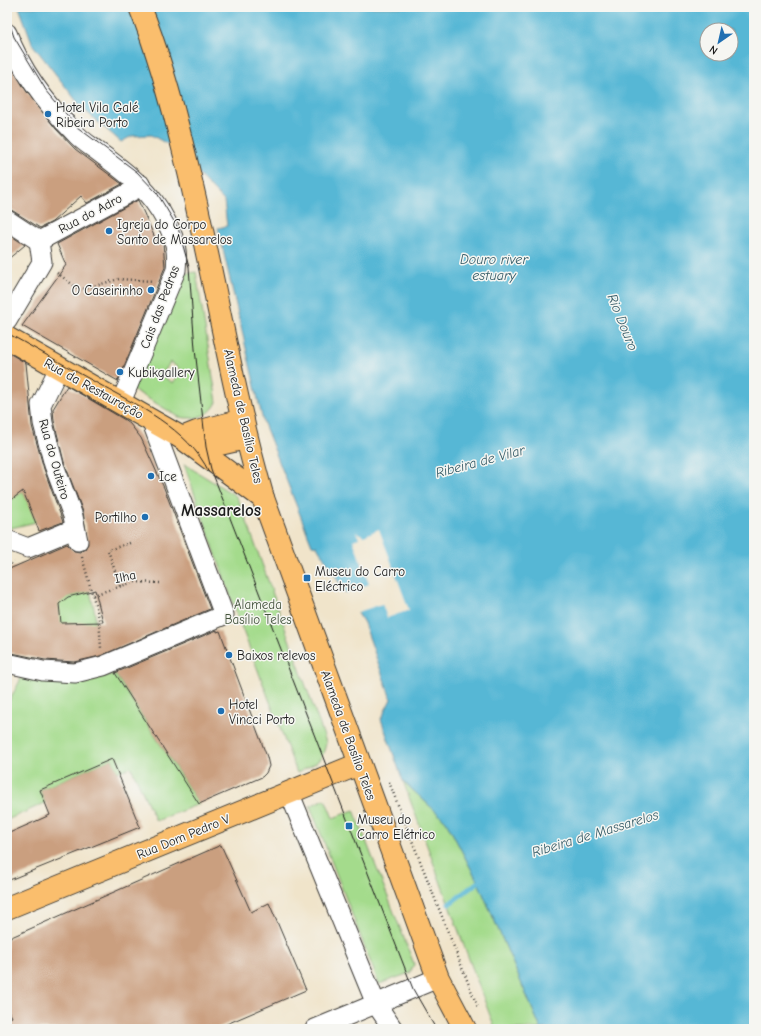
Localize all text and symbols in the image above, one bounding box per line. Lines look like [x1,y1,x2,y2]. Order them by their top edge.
north arrow [699,22,739,62]
text: N [707,42,720,57]
place label: Hotel Vila Galé Ribeira Porto [56,100,139,130]
marker: Hotel Vila Galé Ribeira Porto [43,109,53,119]
street label: Rua do Adro [56,190,125,236]
place label: Igreja do Corpo Santo de Massarelos [117,217,232,247]
marker: Igreja do Corpo Santo de Massarelos [104,226,114,236]
water label: Douro river estuary [460,251,529,284]
street label: Cais das Pedras [137,263,182,351]
place label: O Caseirinho [72,283,143,298]
marker: O Caseirinho [146,285,156,295]
water label: Rio Douro [603,291,642,353]
street label: Alameda de Basílio Teles [221,348,266,485]
street label: Rua da Restauração [42,355,146,422]
place label: Kubikgallery [128,365,195,380]
marker: Kubikgallery [115,367,125,377]
street label: Rua do Outeiro [36,417,73,501]
water label: Ribeira de Vilar [434,441,528,482]
place label: Ice [159,469,177,484]
marker: Ice [146,471,156,481]
district label: Massarelos [181,501,261,520]
place label: Portilho [95,510,137,525]
marker: Portilho [140,512,150,522]
place label: Museu do Carro Eléctrico [315,564,405,594]
street label: Ilha [113,567,137,586]
marker: Museu do Carro Eléctrico [302,573,312,583]
park label: Alameda Basílio Teles [224,597,292,627]
place label: Baixos relevos [237,648,315,663]
marker: Baixos relevos [224,650,234,660]
street label: Alameda de Basílio Teles [318,668,379,802]
place label: Hotel Vincci Porto [229,697,295,727]
marker: Hotel Vincci Porto [216,706,226,716]
water label: Ribeira de Massarelos [530,806,661,861]
street label: Rua Dom Pedro V [135,811,232,862]
place label: Museu do Carro Elétrico [357,812,435,842]
marker: Museu do Carro Elétrico [344,821,354,831]

